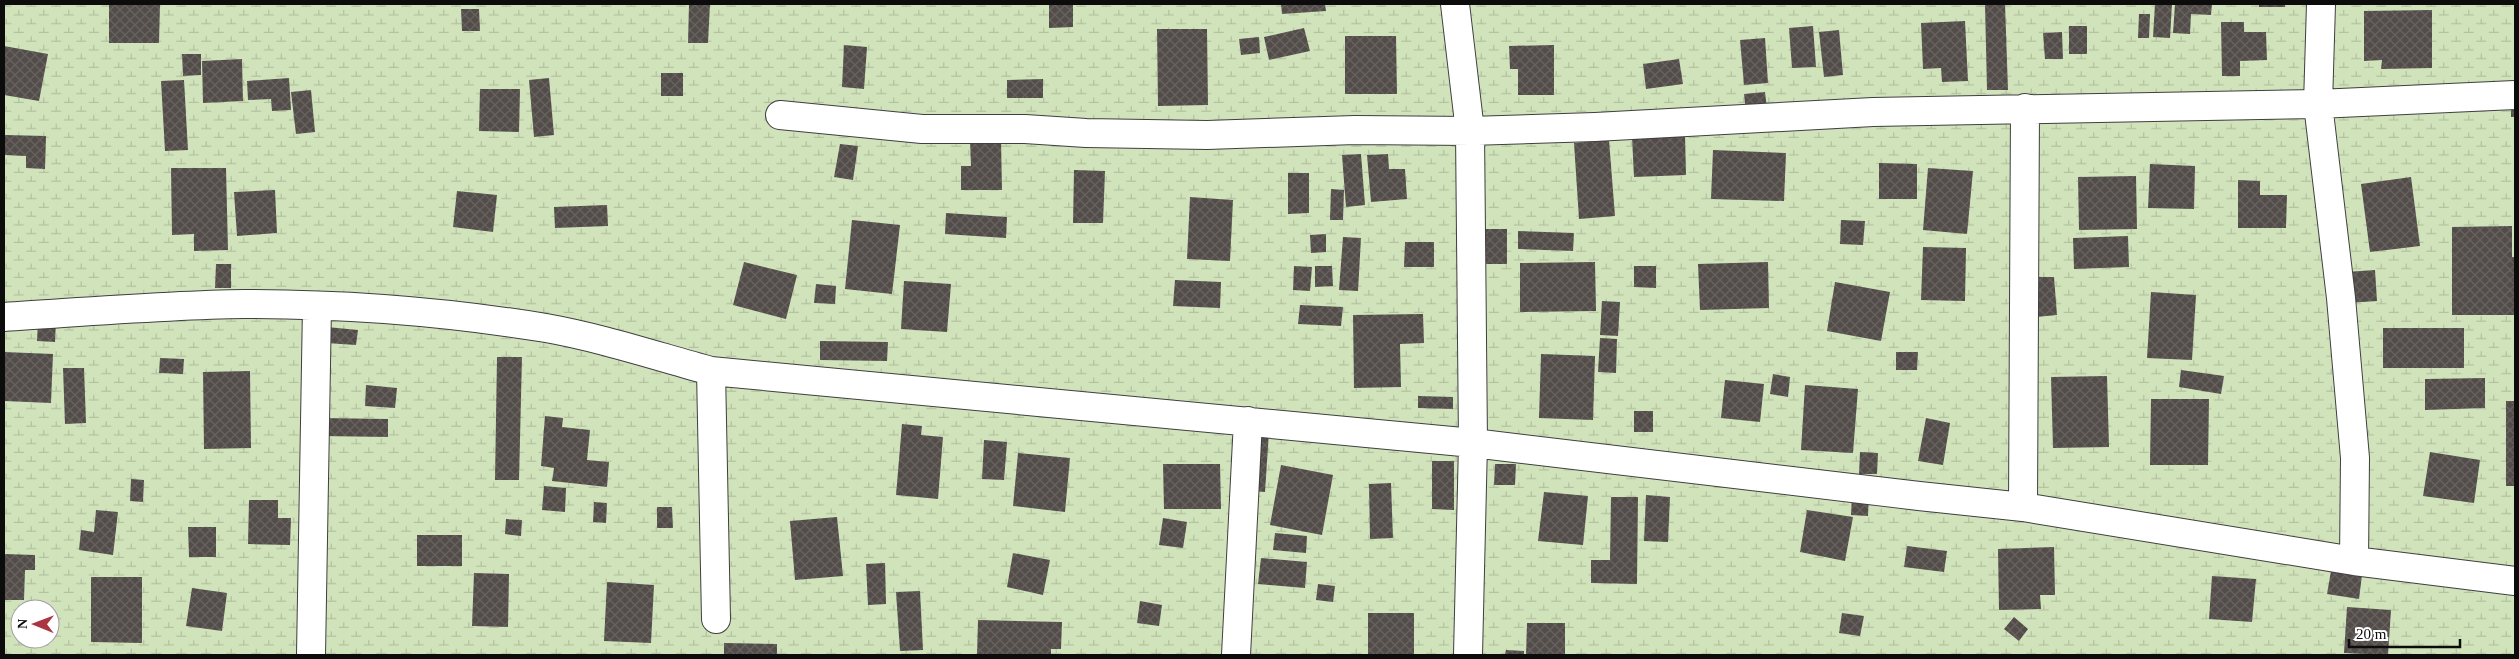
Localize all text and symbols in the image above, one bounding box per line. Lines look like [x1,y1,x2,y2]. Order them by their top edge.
north arrow [10,599,60,649]
scale bar [2349,616,2460,648]
text: N [15,619,30,629]
text: 20 m [2356,626,2387,642]

